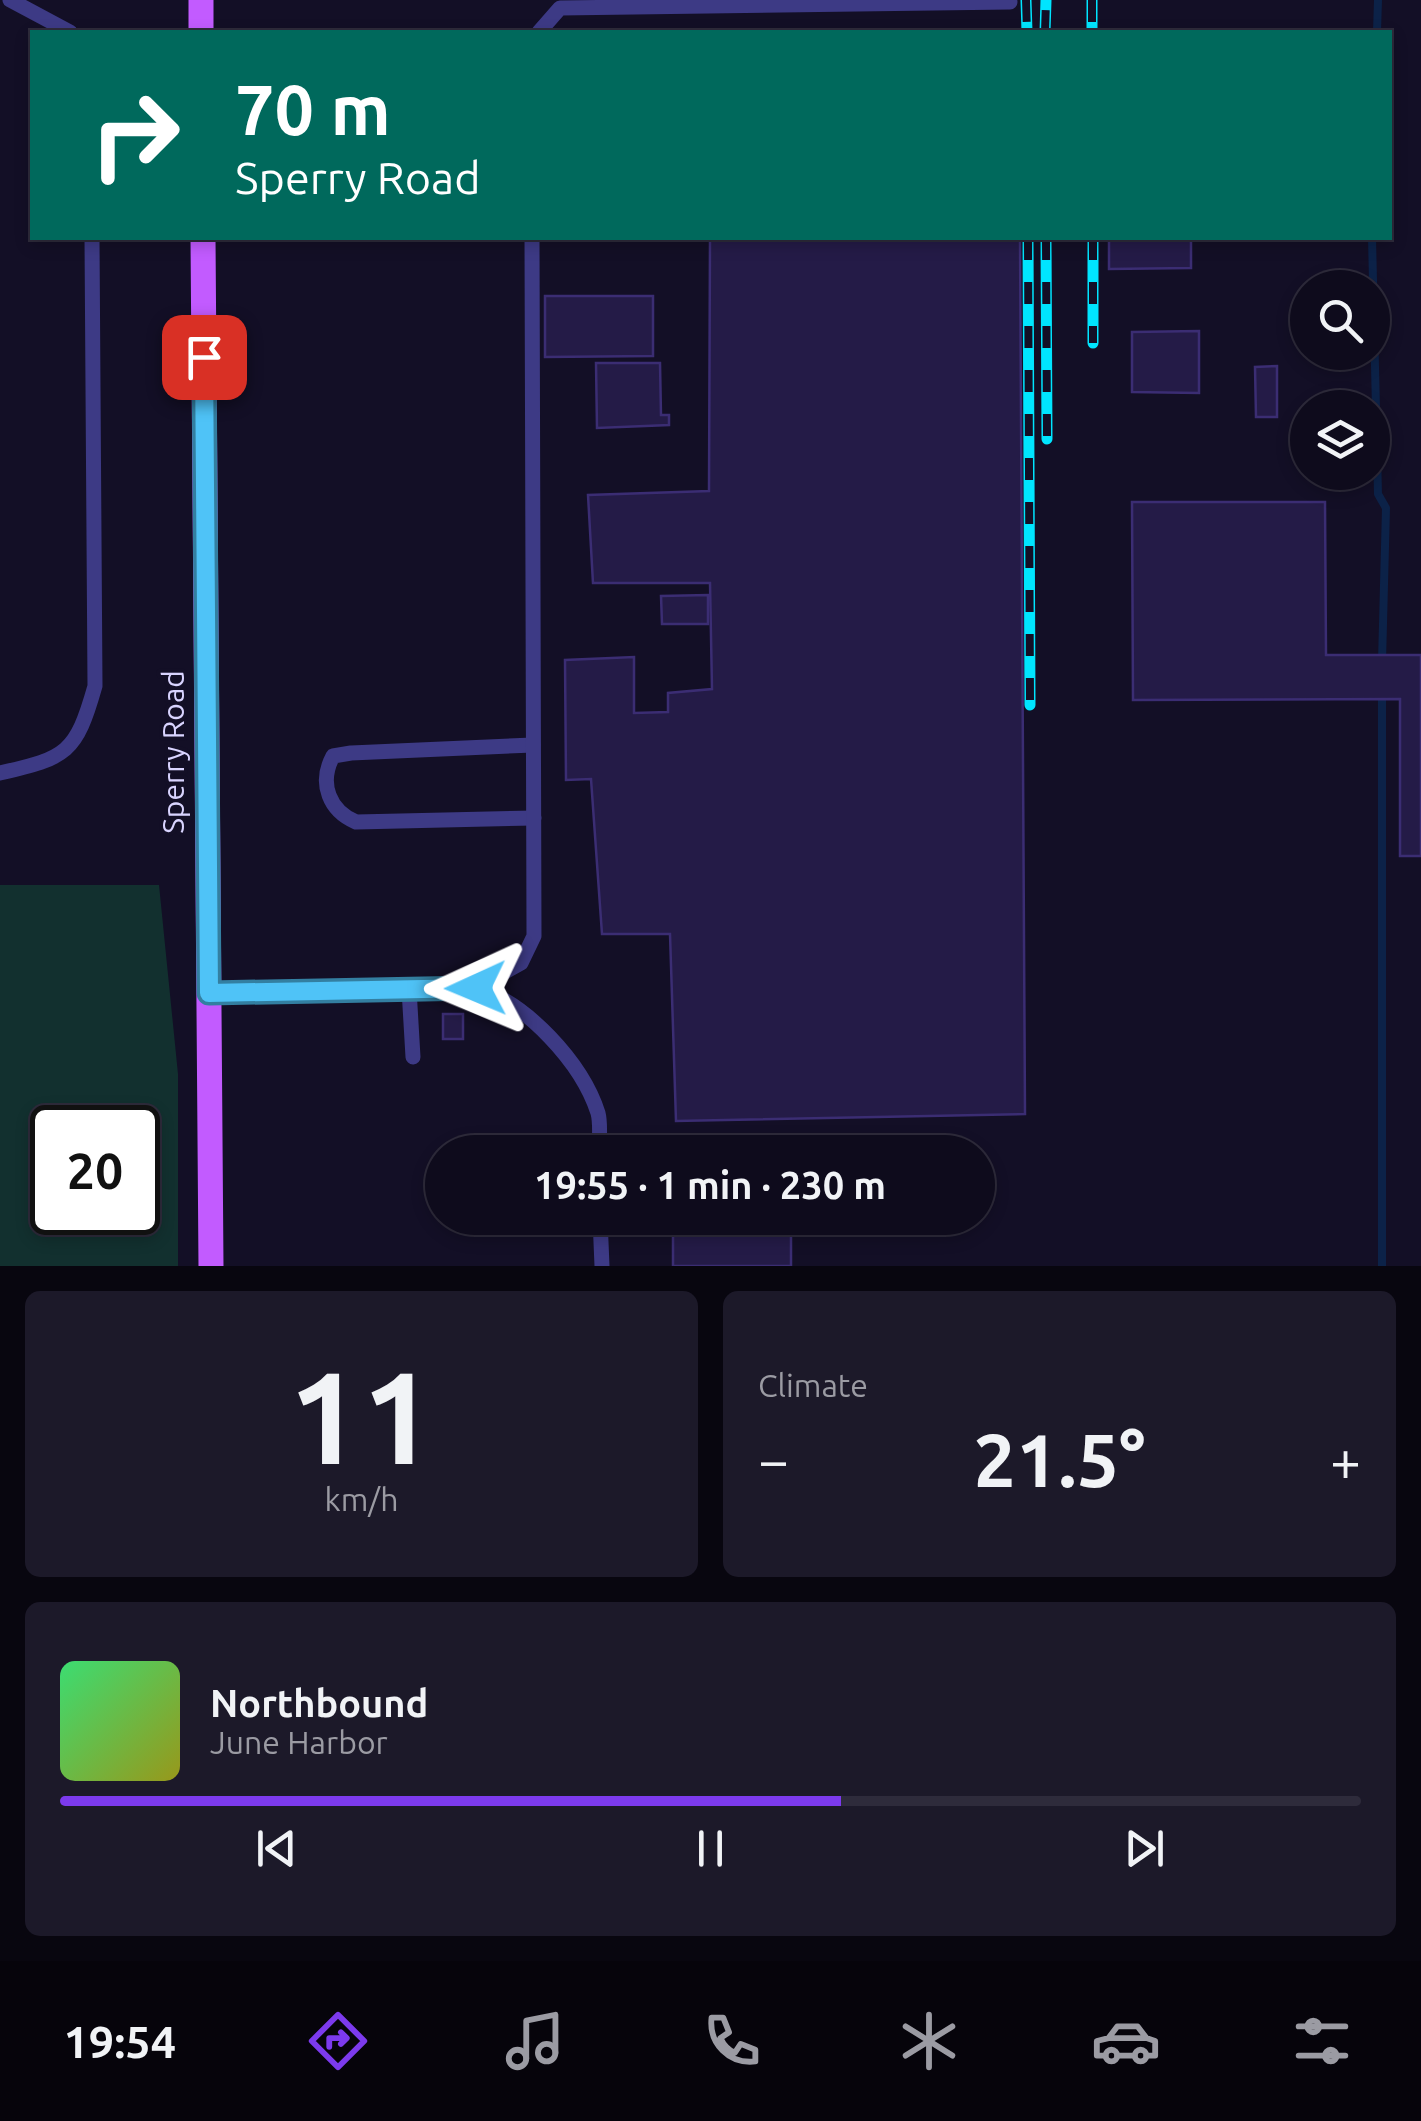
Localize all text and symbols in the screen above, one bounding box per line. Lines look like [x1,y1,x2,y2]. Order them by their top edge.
icon: right [70,70,200,200]
text: 70 m [235,70,391,148]
text: Sperry Road [235,152,481,203]
map controls [1290,270,1390,490]
button: search [1290,270,1390,370]
pin [162,315,247,400]
icon: arrive [177,330,232,385]
button: layers [1290,390,1390,490]
street label: Sperry Road [156,670,190,834]
position arrow [424,936,528,1040]
speed limit sign: 20 [30,1105,160,1235]
text: 19:55 · 1 min · 230 m [534,1164,886,1206]
text: 11 [288,1343,435,1489]
text: Climate [758,1367,868,1403]
text: 21.5° [974,1417,1145,1501]
text: − [758,1429,789,1490]
text: + [1330,1429,1361,1490]
text: km/h [325,1481,398,1517]
text: Northbound [210,1682,428,1724]
text: June Harbor [210,1724,388,1760]
icon: previous [249,1821,304,1876]
icon: pause [683,1821,738,1876]
icon: next [1117,1821,1172,1876]
icon: directions [303,2006,373,2076]
icon: music [500,2006,570,2076]
icon: phone [697,2006,767,2076]
icon: climate [894,2006,964,2076]
icon: car [1091,2006,1161,2076]
icon: filters [1287,2006,1357,2076]
text: 19:54 [63,2016,176,2067]

